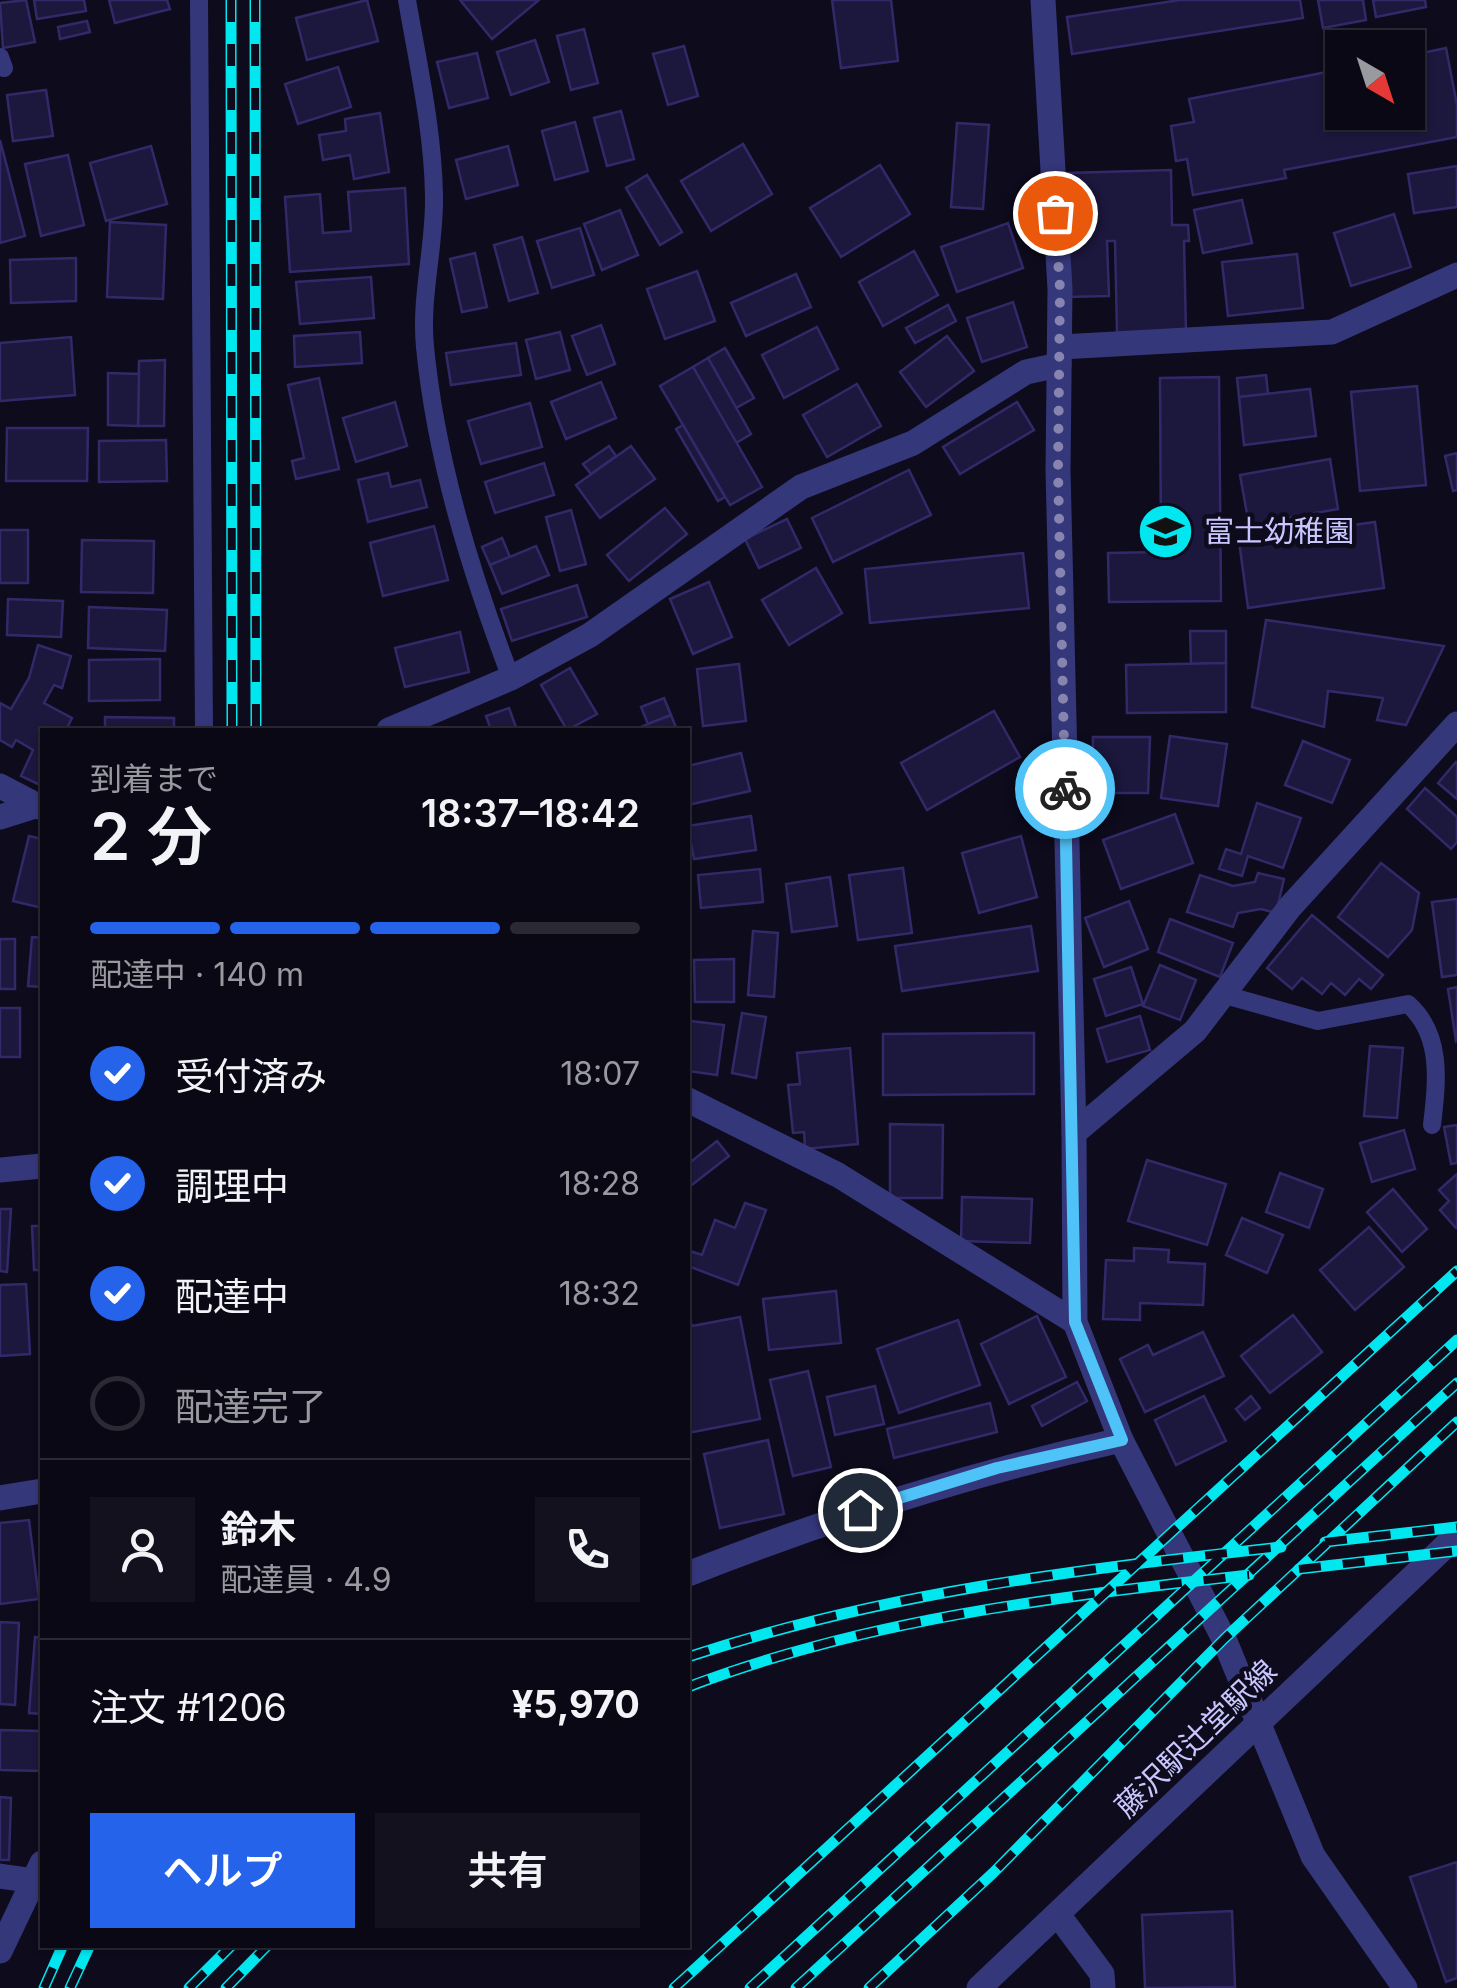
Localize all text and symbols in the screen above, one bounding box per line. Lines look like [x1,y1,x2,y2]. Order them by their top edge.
north arrow [1325,30,1425,130]
map controls [1325,30,1425,130]
pin [1013,171,1098,256]
icon: bag [1028,186,1083,241]
school or university icon: 富士幼稚園 [1135,502,1195,562]
place label: 富士幼稚園 [1204,513,1354,549]
courier [1015,739,1115,839]
text: 到着まで [90,759,218,798]
icon: bike [1038,762,1093,817]
text: 18:37–18:42 [421,790,640,836]
text: 2 分 [90,797,212,876]
text: 配達中 · 140 m [90,955,304,994]
icon: check [90,1046,145,1101]
text: 受付済み [175,1053,327,1099]
text: 18:07 [560,1054,640,1093]
icon: check [90,1156,145,1211]
text: 調理中 [175,1163,289,1209]
text: 18:28 [559,1164,640,1203]
icon: check [90,1266,145,1321]
text: 配達中 [175,1273,289,1319]
text: 18:32 [559,1274,640,1313]
text: 配達完了 [175,1383,327,1429]
pin [818,1468,903,1553]
icon: home [833,1483,888,1538]
button: person [90,1497,195,1602]
button: phone [535,1497,640,1602]
text: 鈴木 [220,1506,296,1552]
text: 配達員 · 4.9 [220,1560,392,1599]
street label: 藤沢駅辻堂駅線 [1107,1652,1283,1824]
text: ¥5,970 [512,1681,640,1727]
text: 注文 #1206 [90,1684,287,1730]
button: ヘルプ [90,1813,355,1928]
button: 共有 [375,1813,640,1928]

